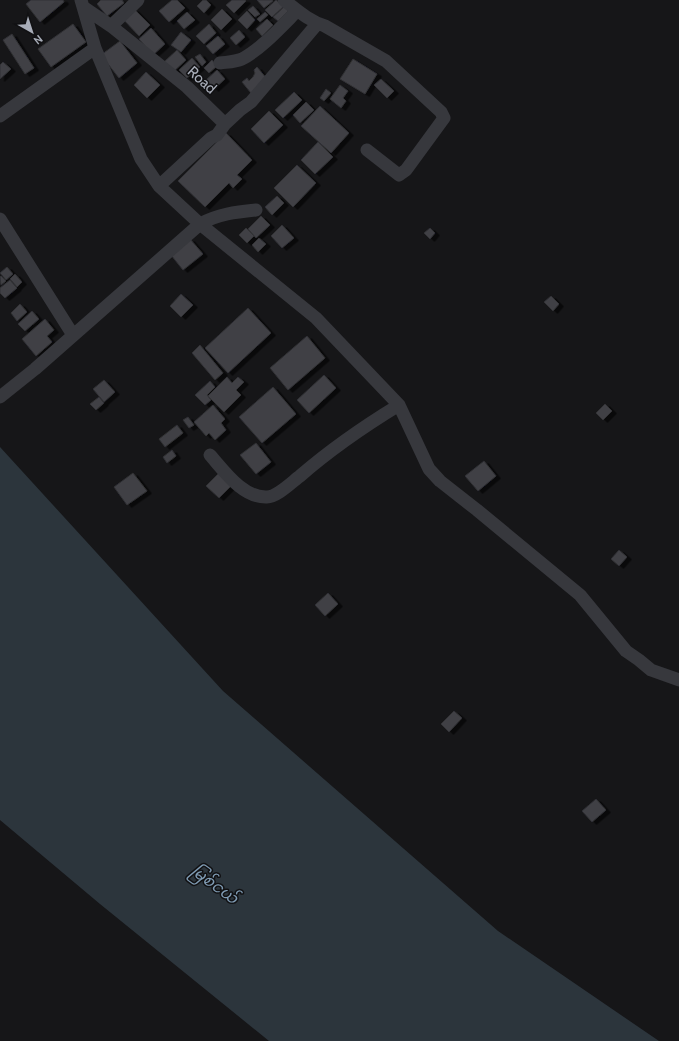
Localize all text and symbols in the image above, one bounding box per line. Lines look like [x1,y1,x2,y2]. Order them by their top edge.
north arrow [12,12,52,52]
text: N [31,32,46,48]
street label: Road [184,62,220,98]
water label: မြစ်ငယ် [185,859,245,912]

